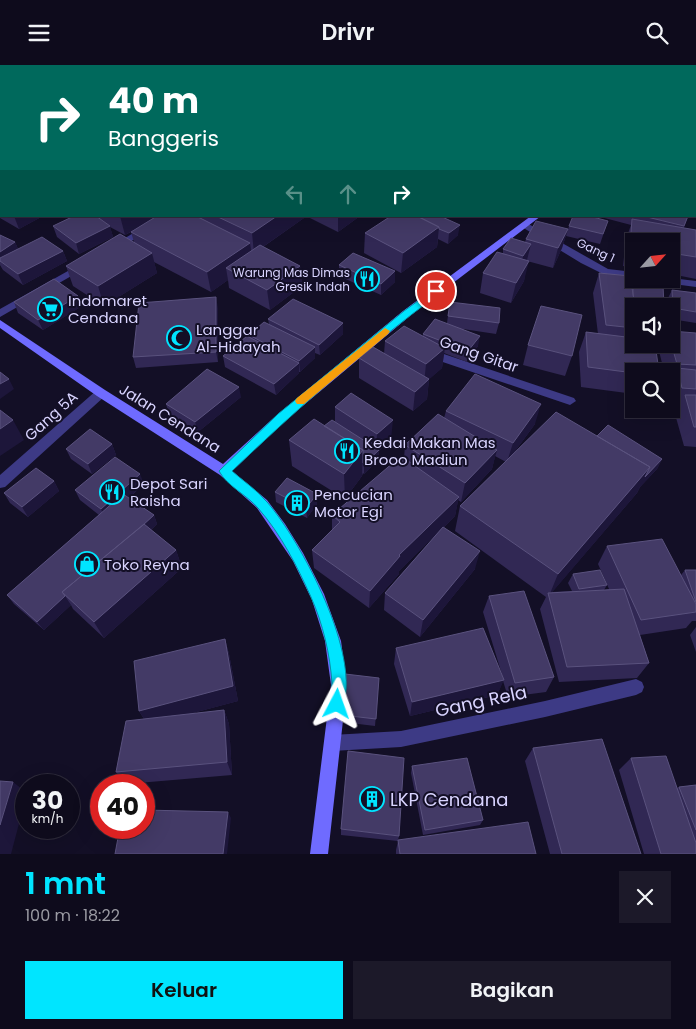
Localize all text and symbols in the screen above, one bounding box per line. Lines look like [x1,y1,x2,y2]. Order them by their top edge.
text: Drivr [322,17,374,48]
icon: menu [25,19,53,47]
icon: search [643,19,671,47]
text: 40 m [108,76,199,125]
icon: right [25,85,90,150]
text: Banggeris [108,123,219,154]
icon: left [281,180,309,208]
icon: ahead [334,180,362,208]
icon: right [387,180,415,208]
north arrow [625,233,680,287]
map controls [625,233,680,418]
street label: Gang 1 [574,234,618,266]
place label: Warung Mas Dimas Gresik Indah [233,264,350,295]
restaurant icon: Warung Mas Dimas Gresik Indah [354,266,380,292]
pin [415,270,457,312]
icon: arrive [422,277,450,305]
place label: Indomaret Cendana [68,290,147,328]
supermarket icon: Indomaret Cendana [37,296,63,322]
button: sound [625,298,680,353]
place label: Langgar Al-Hidayah [196,319,281,357]
mosque icon: Langgar Al-Hidayah [166,325,192,351]
street label: Gang Gitar [437,331,522,377]
button: search [625,363,680,418]
street label: Jalan Cendana [115,378,225,458]
street label: Gang 5A [20,386,82,446]
place label: Kedai Makan Mas Brooo Madiun [364,432,496,470]
restaurant icon: Kedai Makan Mas Brooo Madiun [334,438,360,464]
place label: Depot Sari Raisha [130,473,207,511]
restaurant icon: Depot Sari Raisha [99,479,125,505]
place label: Pencucian Motor Egi [314,484,393,522]
building icon: Pencucian Motor Egi [284,490,310,516]
shop icon: Toko Reyna [74,551,100,577]
place label: Toko Reyna [104,554,190,575]
position arrow [310,677,362,729]
street label: Gang Rela [433,679,529,723]
speed limit sign: 40 [90,774,155,839]
text: 30 [32,783,63,818]
building icon: LKP Cendana [359,786,385,812]
place label: LKP Cendana [390,787,508,812]
text: km/h [32,810,63,827]
text: 1 mnt [25,862,106,905]
button: close [619,871,671,923]
text: 100 m · 18:22 [25,904,120,927]
button: Keluar [25,961,343,1019]
button: Bagikan [353,961,671,1019]

